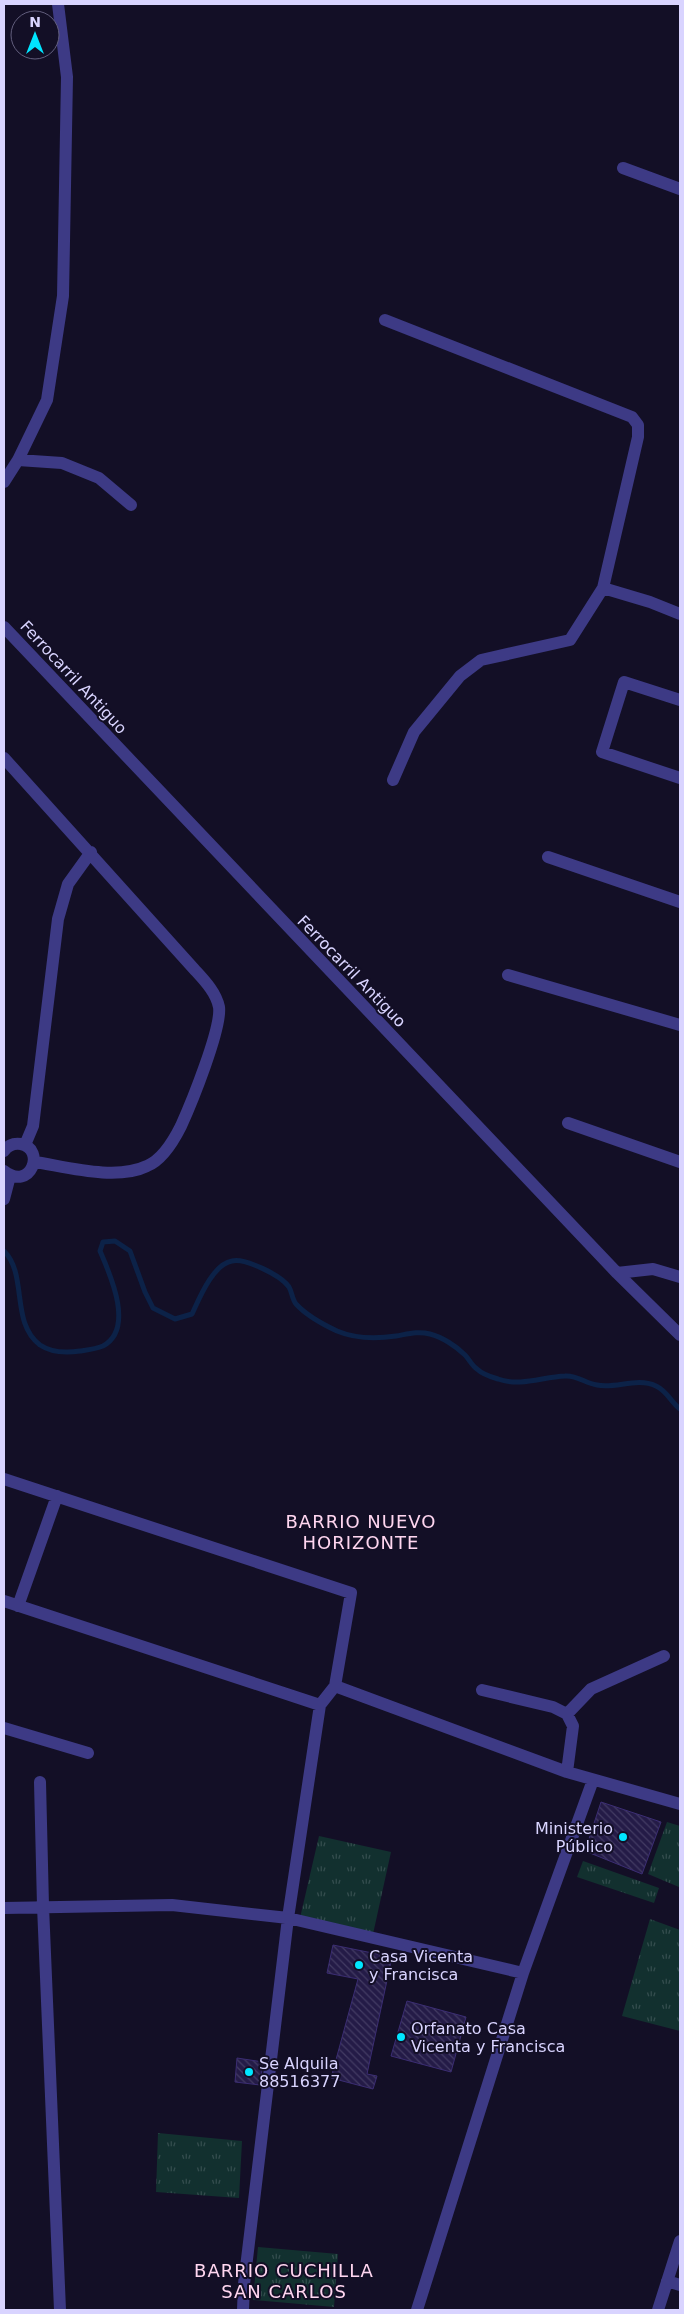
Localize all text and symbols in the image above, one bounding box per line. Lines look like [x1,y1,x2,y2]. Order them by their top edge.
north arrow [10,10,60,60]
text: N [29,14,41,30]
street label: Ferrocarril Antiguo [16,617,131,738]
street label: Ferrocarril Antiguo [293,912,410,1031]
district label: BARRIO NUEVO HORIZONTE [285,1511,437,1553]
place label: Ministerio Público [535,1819,613,1856]
marker: Ministerio Público [617,1831,629,1843]
place label: Casa Vicenta y Francisca [369,1947,473,1984]
marker: Casa Vicenta y Francisca [353,1959,365,1971]
place label: Orfanato Casa Vicenta y Francisca [411,2019,565,2056]
marker: Orfanato Casa Vicenta y Francisca [395,2031,407,2043]
place label: Se Alquila 88516377 [259,2054,340,2091]
marker: Se Alquila 88516377 [243,2066,255,2078]
district label: BARRIO CUCHILLA SAN CARLOS [194,2260,374,2302]

